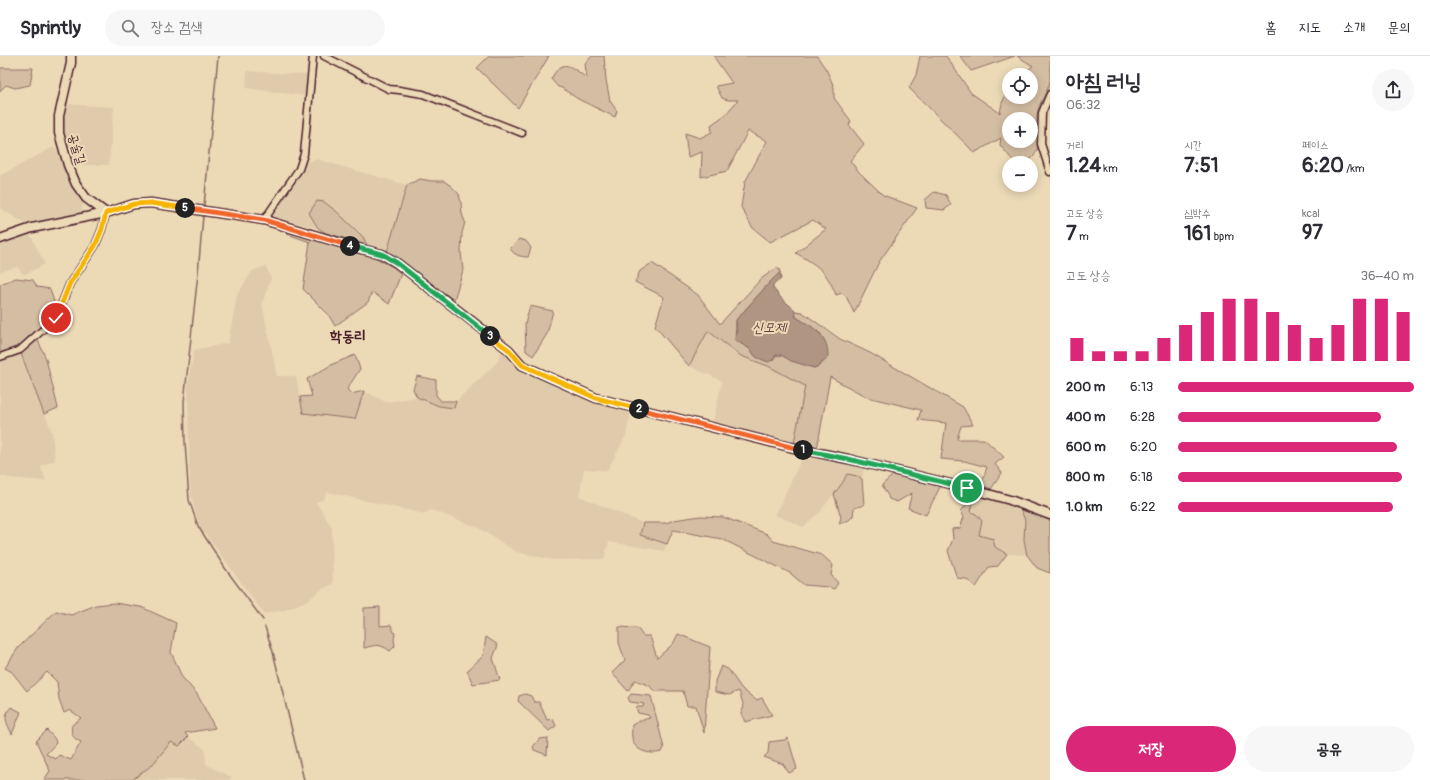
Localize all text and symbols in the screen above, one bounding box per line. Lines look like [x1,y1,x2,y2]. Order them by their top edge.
search box [105,10,385,46]
text: Sprintly [20,16,81,40]
icon: search [119,17,141,39]
text: 장소 검색 [151,18,202,37]
text: 홈 [1265,19,1276,36]
text: 지도 [1298,19,1321,36]
text: 소개 [1343,19,1365,36]
text: 문의 [1387,19,1410,36]
map controls [1002,68,1038,192]
button: locate [1002,68,1038,104]
text: 아침 러닝 [1066,68,1142,96]
button: share [1372,69,1414,111]
text: 06:32 [1066,97,1100,113]
button: + [1002,112,1038,148]
street label: 공술길 [65,132,89,166]
text: 거리 [1066,139,1084,152]
text: 시간 [1184,139,1202,152]
text: 페이스 [1302,139,1329,152]
text: 1.24 [1066,153,1101,178]
text: 7:51 [1184,153,1219,178]
text: 6:20 [1302,153,1344,178]
button: − [1002,156,1038,192]
text: km [1101,162,1118,175]
text: /km [1344,162,1365,175]
pin: 5 [175,198,195,218]
text: 5 [182,201,188,214]
text: 고도 상승 [1066,207,1104,220]
text: 심박수 [1184,207,1211,220]
text: kcal [1302,207,1320,220]
text: 97 [1302,220,1323,245]
text: 7 [1066,221,1077,246]
text: 161 [1184,221,1211,246]
text: m [1077,230,1089,243]
text: bpm [1211,230,1234,243]
pin: 4 [340,236,360,256]
text: 4 [347,239,353,252]
text: 고도 상승 [1066,268,1111,284]
text: 36–40 m [1361,268,1414,284]
pin [39,301,73,335]
icon: check [45,307,67,329]
water label: 신모제 [752,319,788,336]
pin: 3 [480,326,500,346]
district label: 학동리 [329,327,366,346]
text: 3 [487,329,493,342]
text: 200 m [1066,379,1105,395]
text: 6:13 [1130,379,1153,395]
pin: 2 [629,399,649,419]
text: 2 [636,402,642,415]
text: 400 m [1066,409,1106,425]
text: 6:28 [1130,409,1155,425]
text: 600 m [1066,439,1106,455]
text: 6:20 [1130,439,1157,455]
pin: 1 [793,440,813,460]
text: 1 [801,443,805,456]
text: 800 m [1066,469,1105,485]
text: 6:18 [1130,469,1153,485]
pin [950,471,984,505]
icon: arrive [956,477,978,499]
text: 1.0 km [1066,499,1103,515]
text: 6:22 [1130,499,1156,515]
button: 저장 [1066,726,1236,772]
button: 공유 [1244,726,1414,772]

